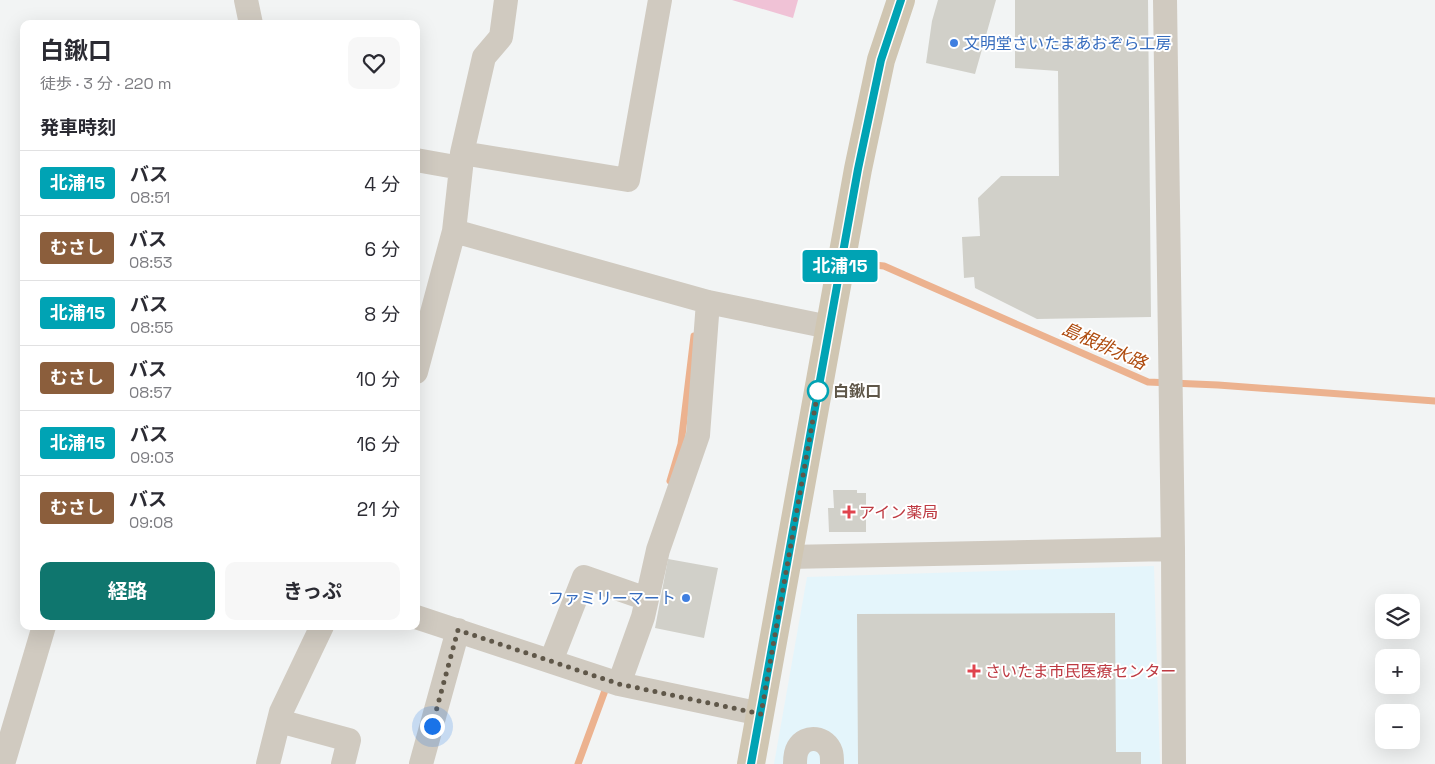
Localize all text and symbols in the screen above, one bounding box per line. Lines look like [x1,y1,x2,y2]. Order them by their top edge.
place label: 文明堂さいたまあおぞら工房 [964,33,1172,54]
text: 白鍬口 [40,35,112,66]
button: heart [348,37,400,89]
marker: 文明堂さいたまあおぞら工房 [948,37,960,49]
text: 徒歩 · 3 分 · 220 m [40,73,172,94]
text: 発車時刻 [40,115,116,140]
text: バス [130,162,168,187]
text: 北浦15 [50,171,105,194]
text: 4 分 [364,172,400,197]
text: 08:51 [130,187,170,208]
text: バス [129,227,167,252]
text: むさし [50,236,104,259]
text: 6 分 [364,237,400,262]
line badge: 北浦15 [805,250,875,282]
text: 08:53 [129,252,173,273]
text: 北浦15 [813,254,867,277]
text: バス [130,292,168,317]
text: 北浦15 [50,301,105,324]
text: 8 分 [364,302,400,327]
text: 08:55 [130,317,173,338]
water label: 島根排水路 [1058,317,1152,375]
text: バス [129,357,167,382]
text: むさし [50,366,104,389]
text: 10 分 [356,367,400,392]
marker: 白鍬口 [807,380,829,402]
place label: 白鍬口 [833,381,881,402]
text: 08:57 [129,382,172,403]
text: バス [130,422,168,447]
text: 北浦15 [50,431,105,454]
text: 16 分 [357,432,400,457]
text: 09:03 [130,447,174,468]
text: バス [129,487,167,512]
text: むさし [50,496,104,519]
text: 21 分 [357,497,400,522]
place label: アイン薬局 [859,502,938,523]
marker: アイン薬局 [843,506,855,518]
text: 09:08 [129,512,173,533]
button: 経路 [40,562,215,620]
button: きっぷ [225,562,400,620]
place label: ファミリーマート [548,588,676,609]
marker: ファミリーマート [680,592,692,604]
map controls [1375,594,1420,749]
button: layers [1375,594,1420,639]
button: + [1375,649,1420,694]
place label: さいたま市民医療センター [985,661,1177,682]
marker: さいたま市民医療センター [967,664,981,678]
button: − [1375,704,1420,749]
your location [420,714,445,739]

